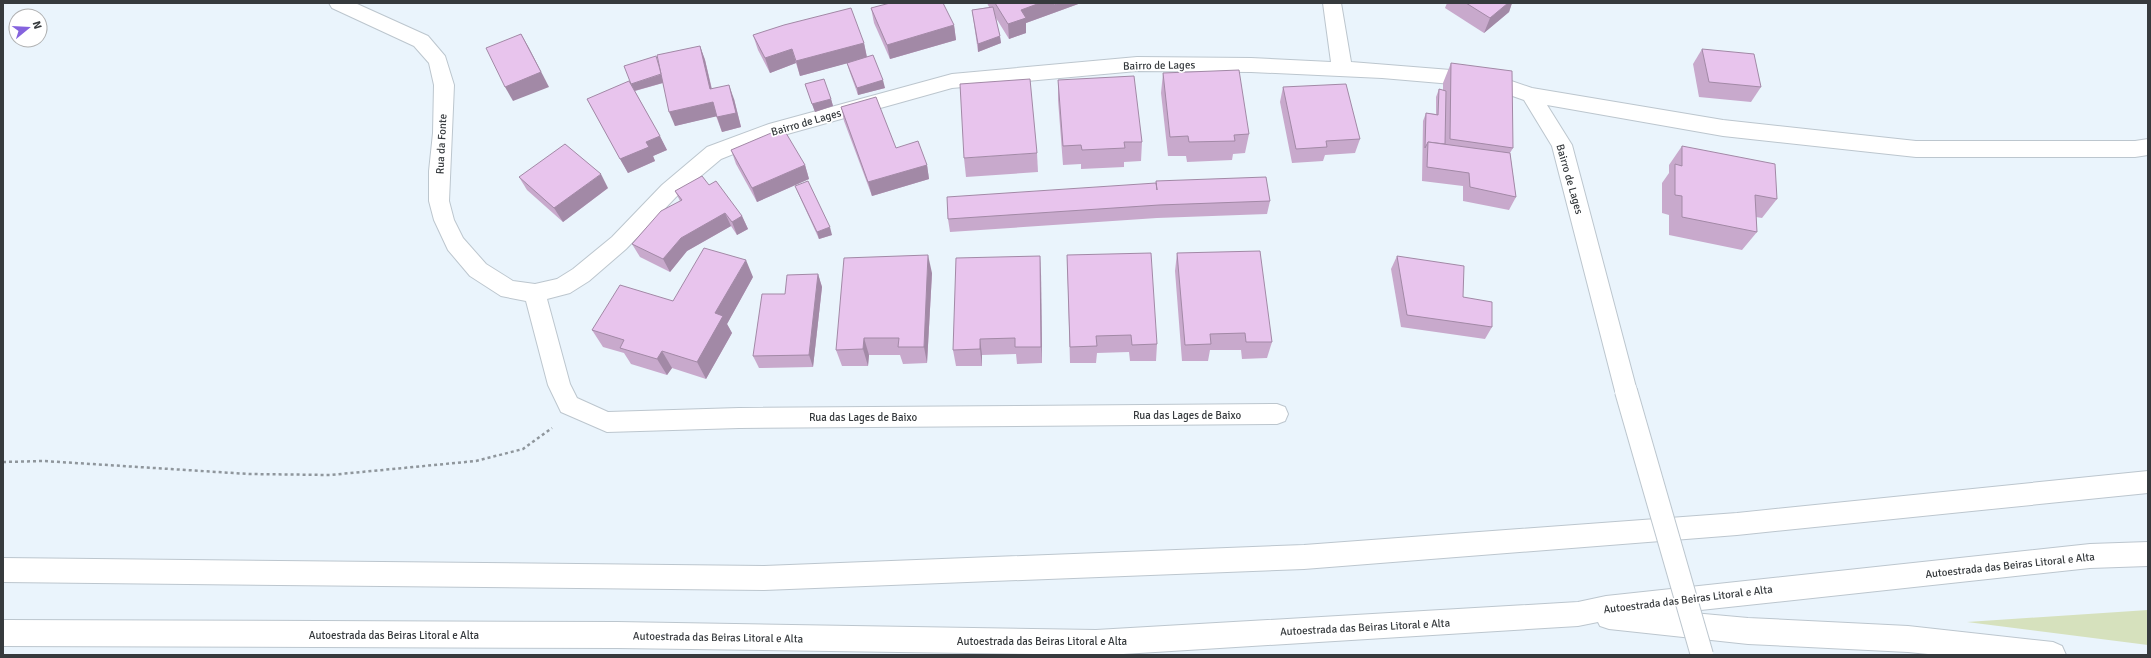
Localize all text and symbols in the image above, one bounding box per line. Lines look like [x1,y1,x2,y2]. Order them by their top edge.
north arrow [8,8,48,48]
text: N [30,19,44,31]
street label: Bairro de Lages [1123,58,1195,73]
street label: Bairro de Lages [770,106,843,139]
street label: Rua da Fonte [433,113,450,175]
street label: Bairro de Lages [1553,143,1586,216]
street label: Rua das Lages de Baixo [1133,409,1241,422]
street label: Rua das Lages de Baixo [809,411,917,424]
street label: Autoestrada das Beiras Litoral e Alta [1925,550,2096,581]
street label: Autoestrada das Beiras Litoral e Alta [1603,583,1774,616]
street label: Autoestrada das Beiras Litoral e Alta [1280,617,1451,638]
street label: Autoestrada das Beiras Litoral e Alta [309,629,480,642]
street label: Autoestrada das Beiras Litoral e Alta [633,630,804,645]
street label: Autoestrada das Beiras Litoral e Alta [957,635,1128,648]

